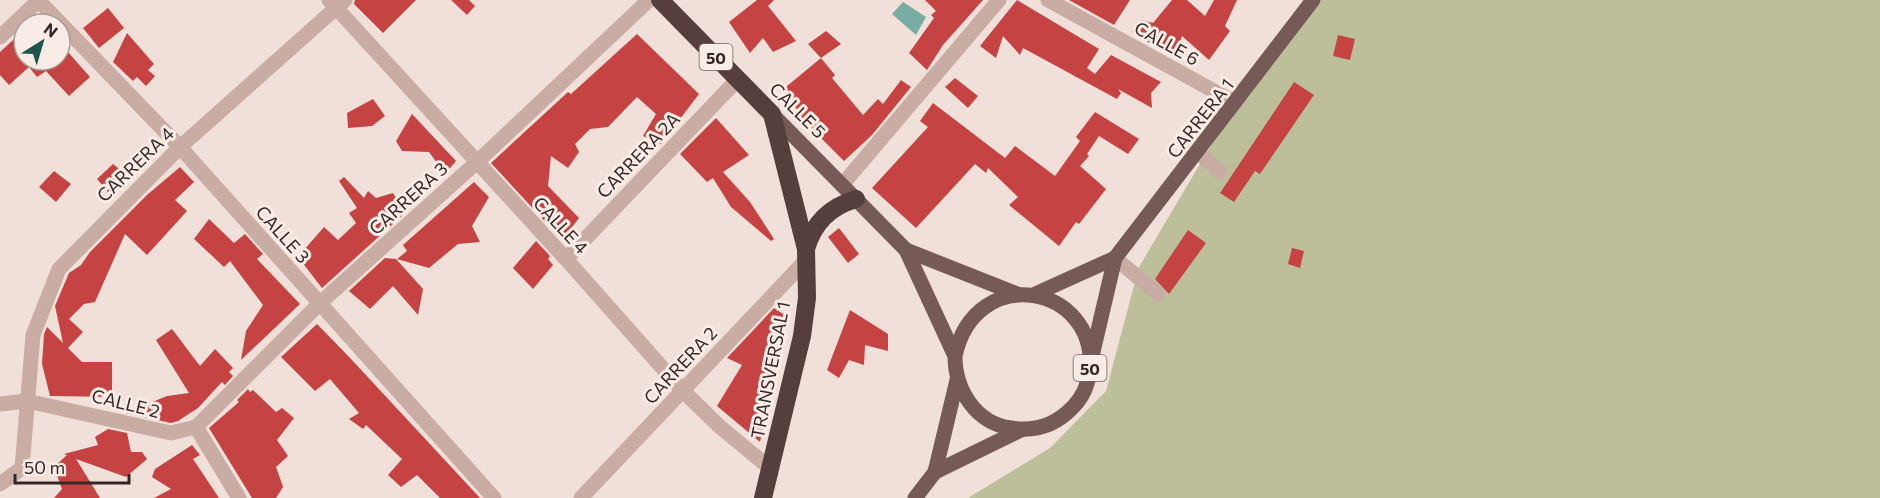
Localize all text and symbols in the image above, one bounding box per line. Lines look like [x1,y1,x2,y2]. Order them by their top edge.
north arrow [12,12,72,72]
street label: CALLE 6 [1131,16,1203,70]
text: N [41,18,62,41]
road number: 50 [700,44,732,70]
street label: CARRERA 1 [1162,74,1238,162]
street label: CALLE 5 [766,78,830,142]
street label: CARRERA 2A [592,108,684,202]
street label: CARRERA 4 [92,122,178,206]
street label: CARRERA 3 [364,157,452,239]
street label: CALLE 4 [529,192,593,258]
street label: CALLE 3 [251,201,315,267]
street label: TRANSVERSAL 1 [746,300,794,440]
street label: CARRERA 2 [639,322,721,408]
road number: 50 [1074,355,1106,381]
street label: CALLE 2 [90,384,162,422]
scale bar [15,447,129,485]
text: 50 m [24,456,65,478]

